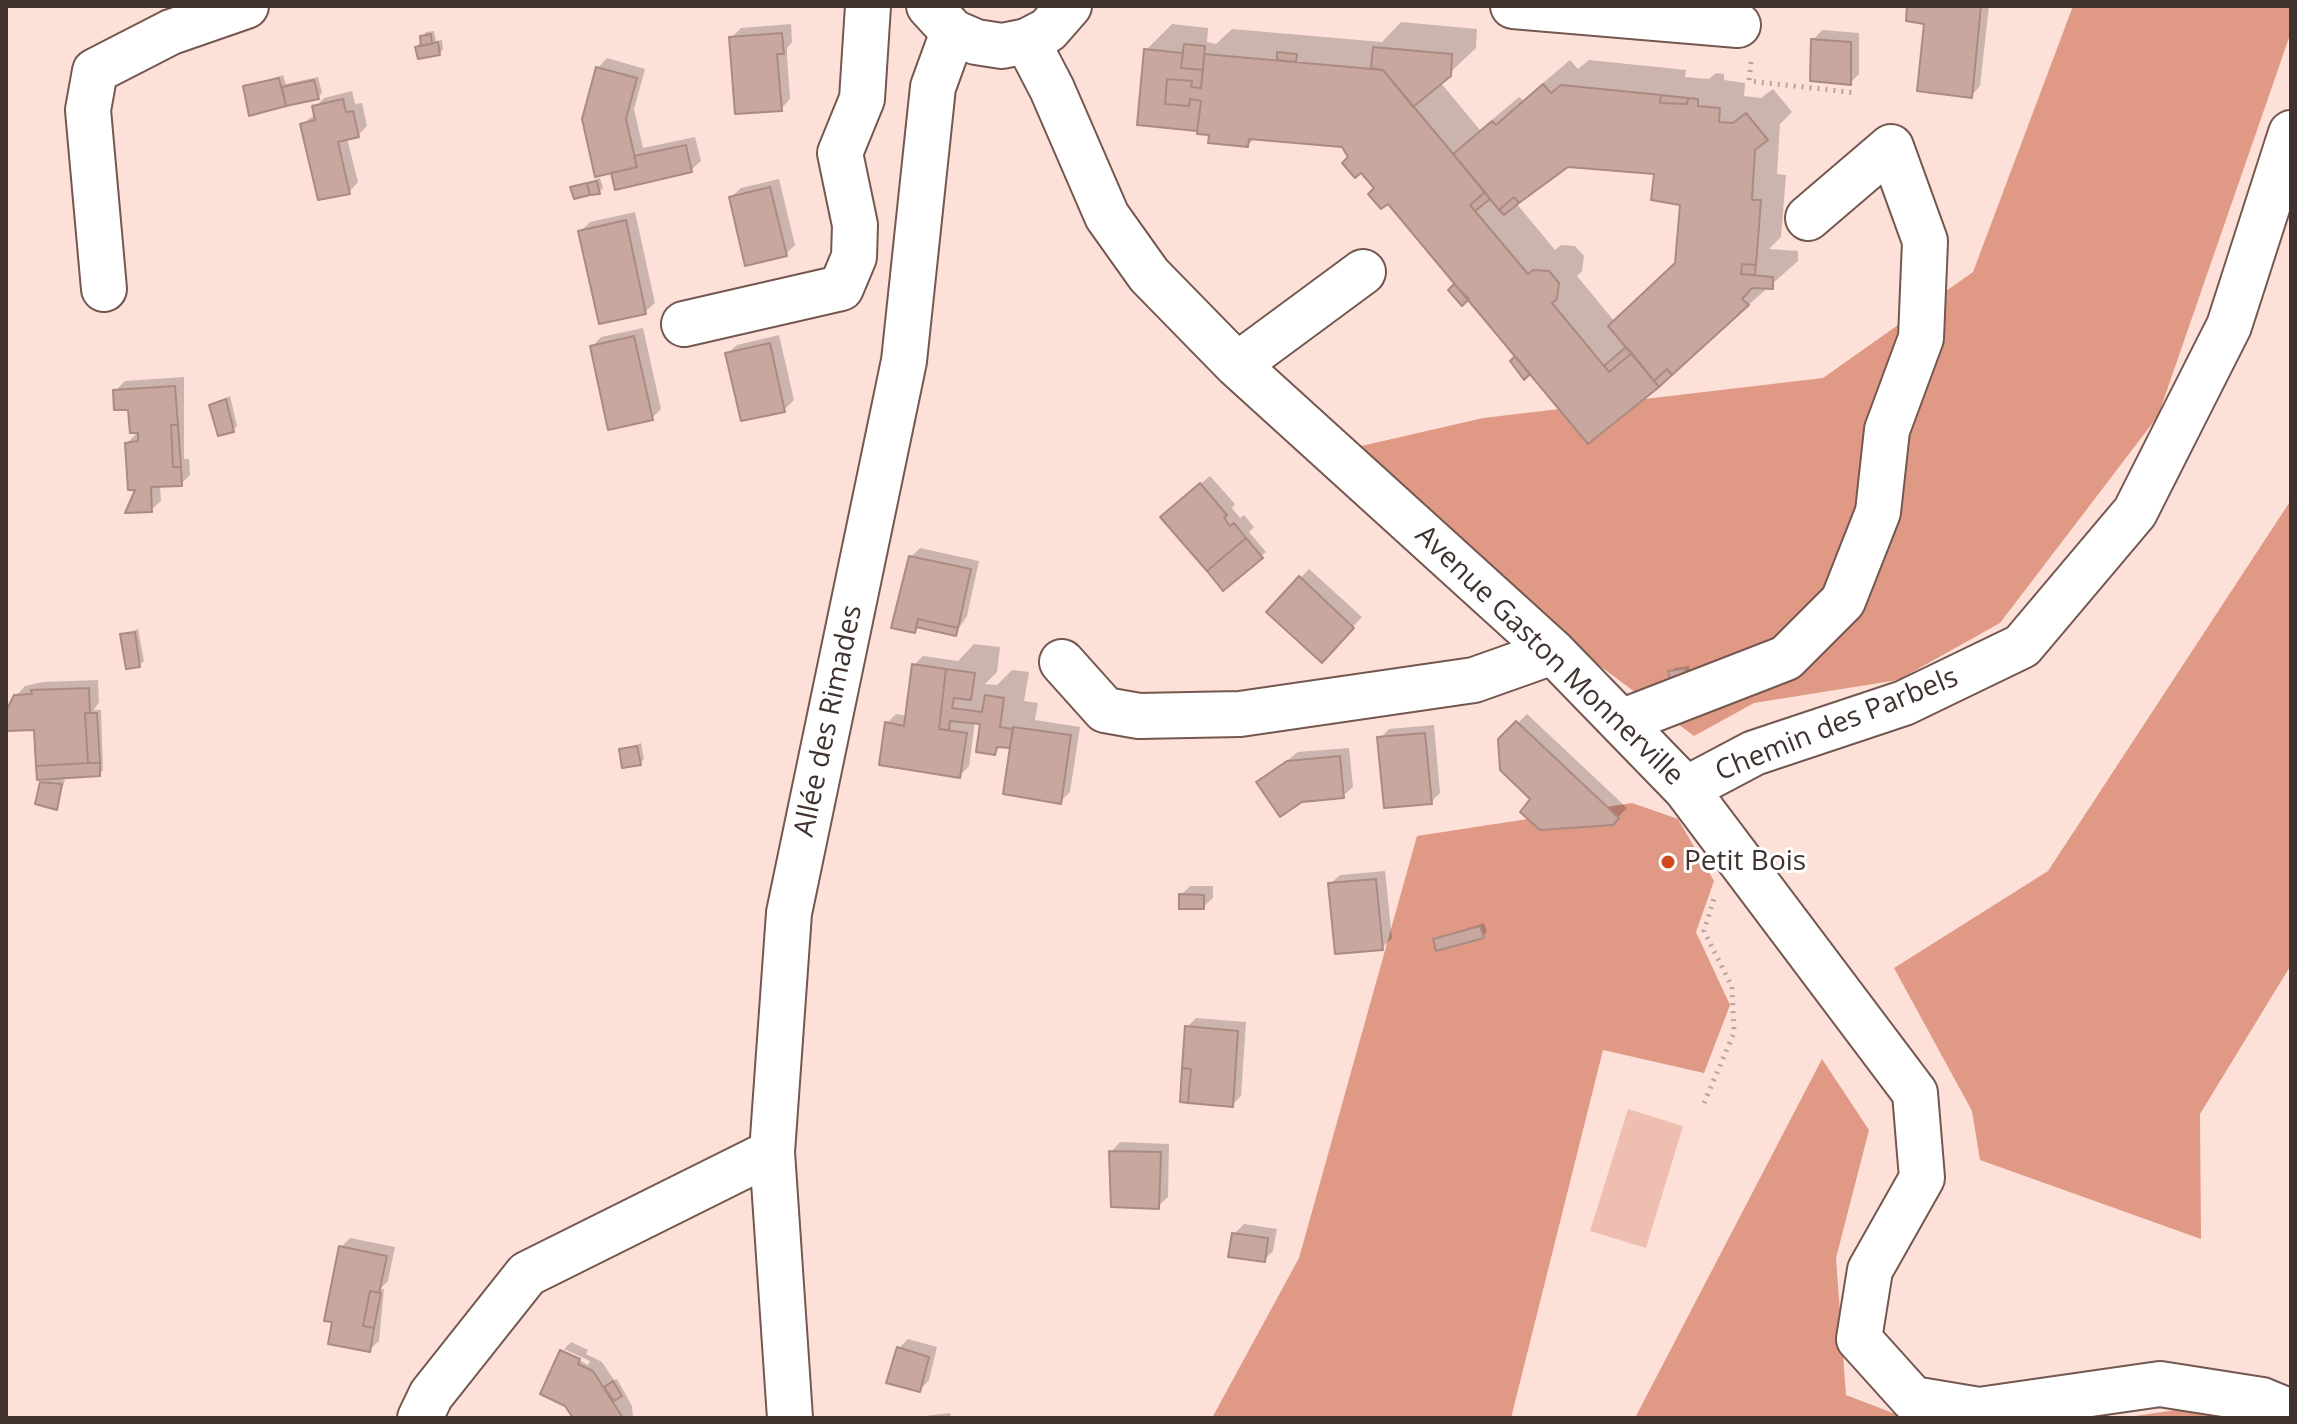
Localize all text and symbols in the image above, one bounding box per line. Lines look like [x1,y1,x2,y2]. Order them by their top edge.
street label: Avenue Gaston Monnerville [1408,519,1690,793]
street label: Allée des Rimades [788,602,870,840]
street label: Chemin des Parbels [1711,661,1963,789]
place label: Petit Bois [1684,845,1806,879]
marker: Petit Bois [1659,853,1677,871]

